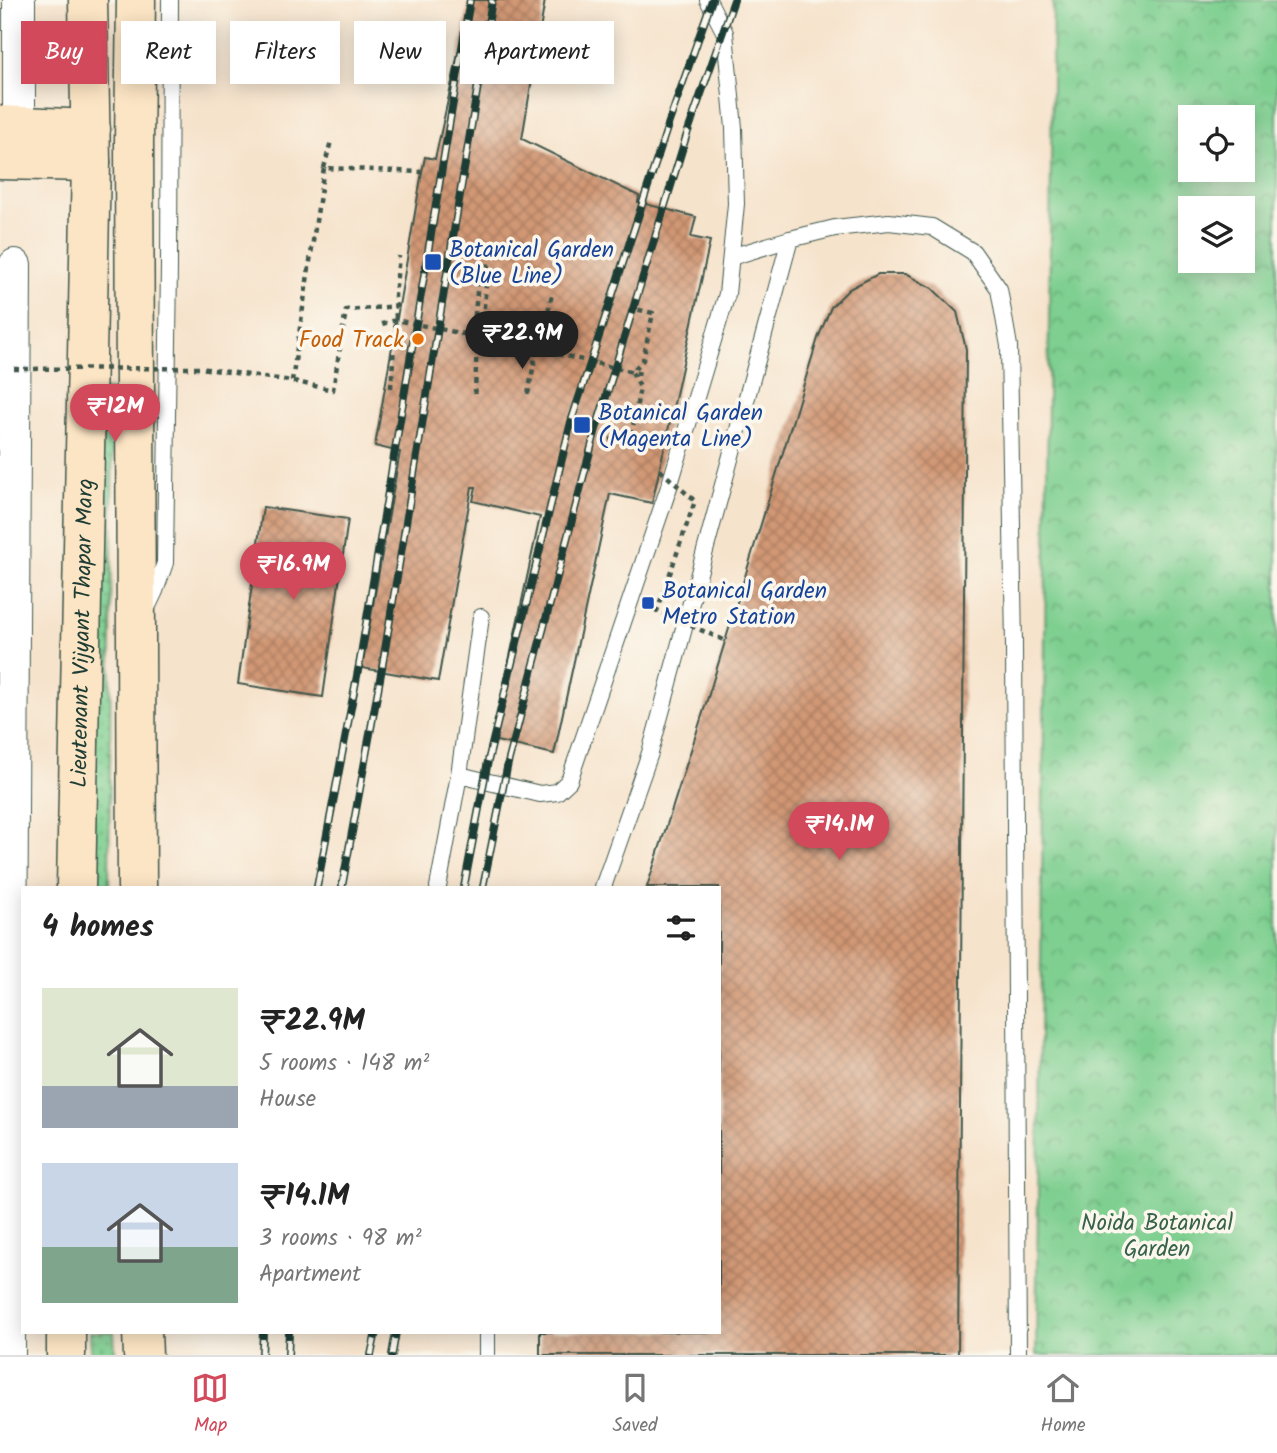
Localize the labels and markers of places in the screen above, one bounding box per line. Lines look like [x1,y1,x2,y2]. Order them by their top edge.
place label: Botanical Garden (Blue Line) [449,233,614,295]
marker: Botanical Garden (Blue Line) [423,252,443,272]
pin: ₹22.9M [465,312,579,371]
place label: Food Track [299,323,404,359]
marker: Food Track [410,331,426,347]
pin: ₹12M [74,384,156,444]
place label: Botanical Garden (Magenta Line) [598,396,763,458]
marker: Botanical Garden (Magenta Line) [572,415,592,435]
pin: ₹16.9M [236,542,350,602]
place label: Botanical Garden Metro Station [662,574,827,636]
marker: Botanical Garden Metro Station [640,595,656,611]
pin: ₹14.1M [782,802,896,862]

